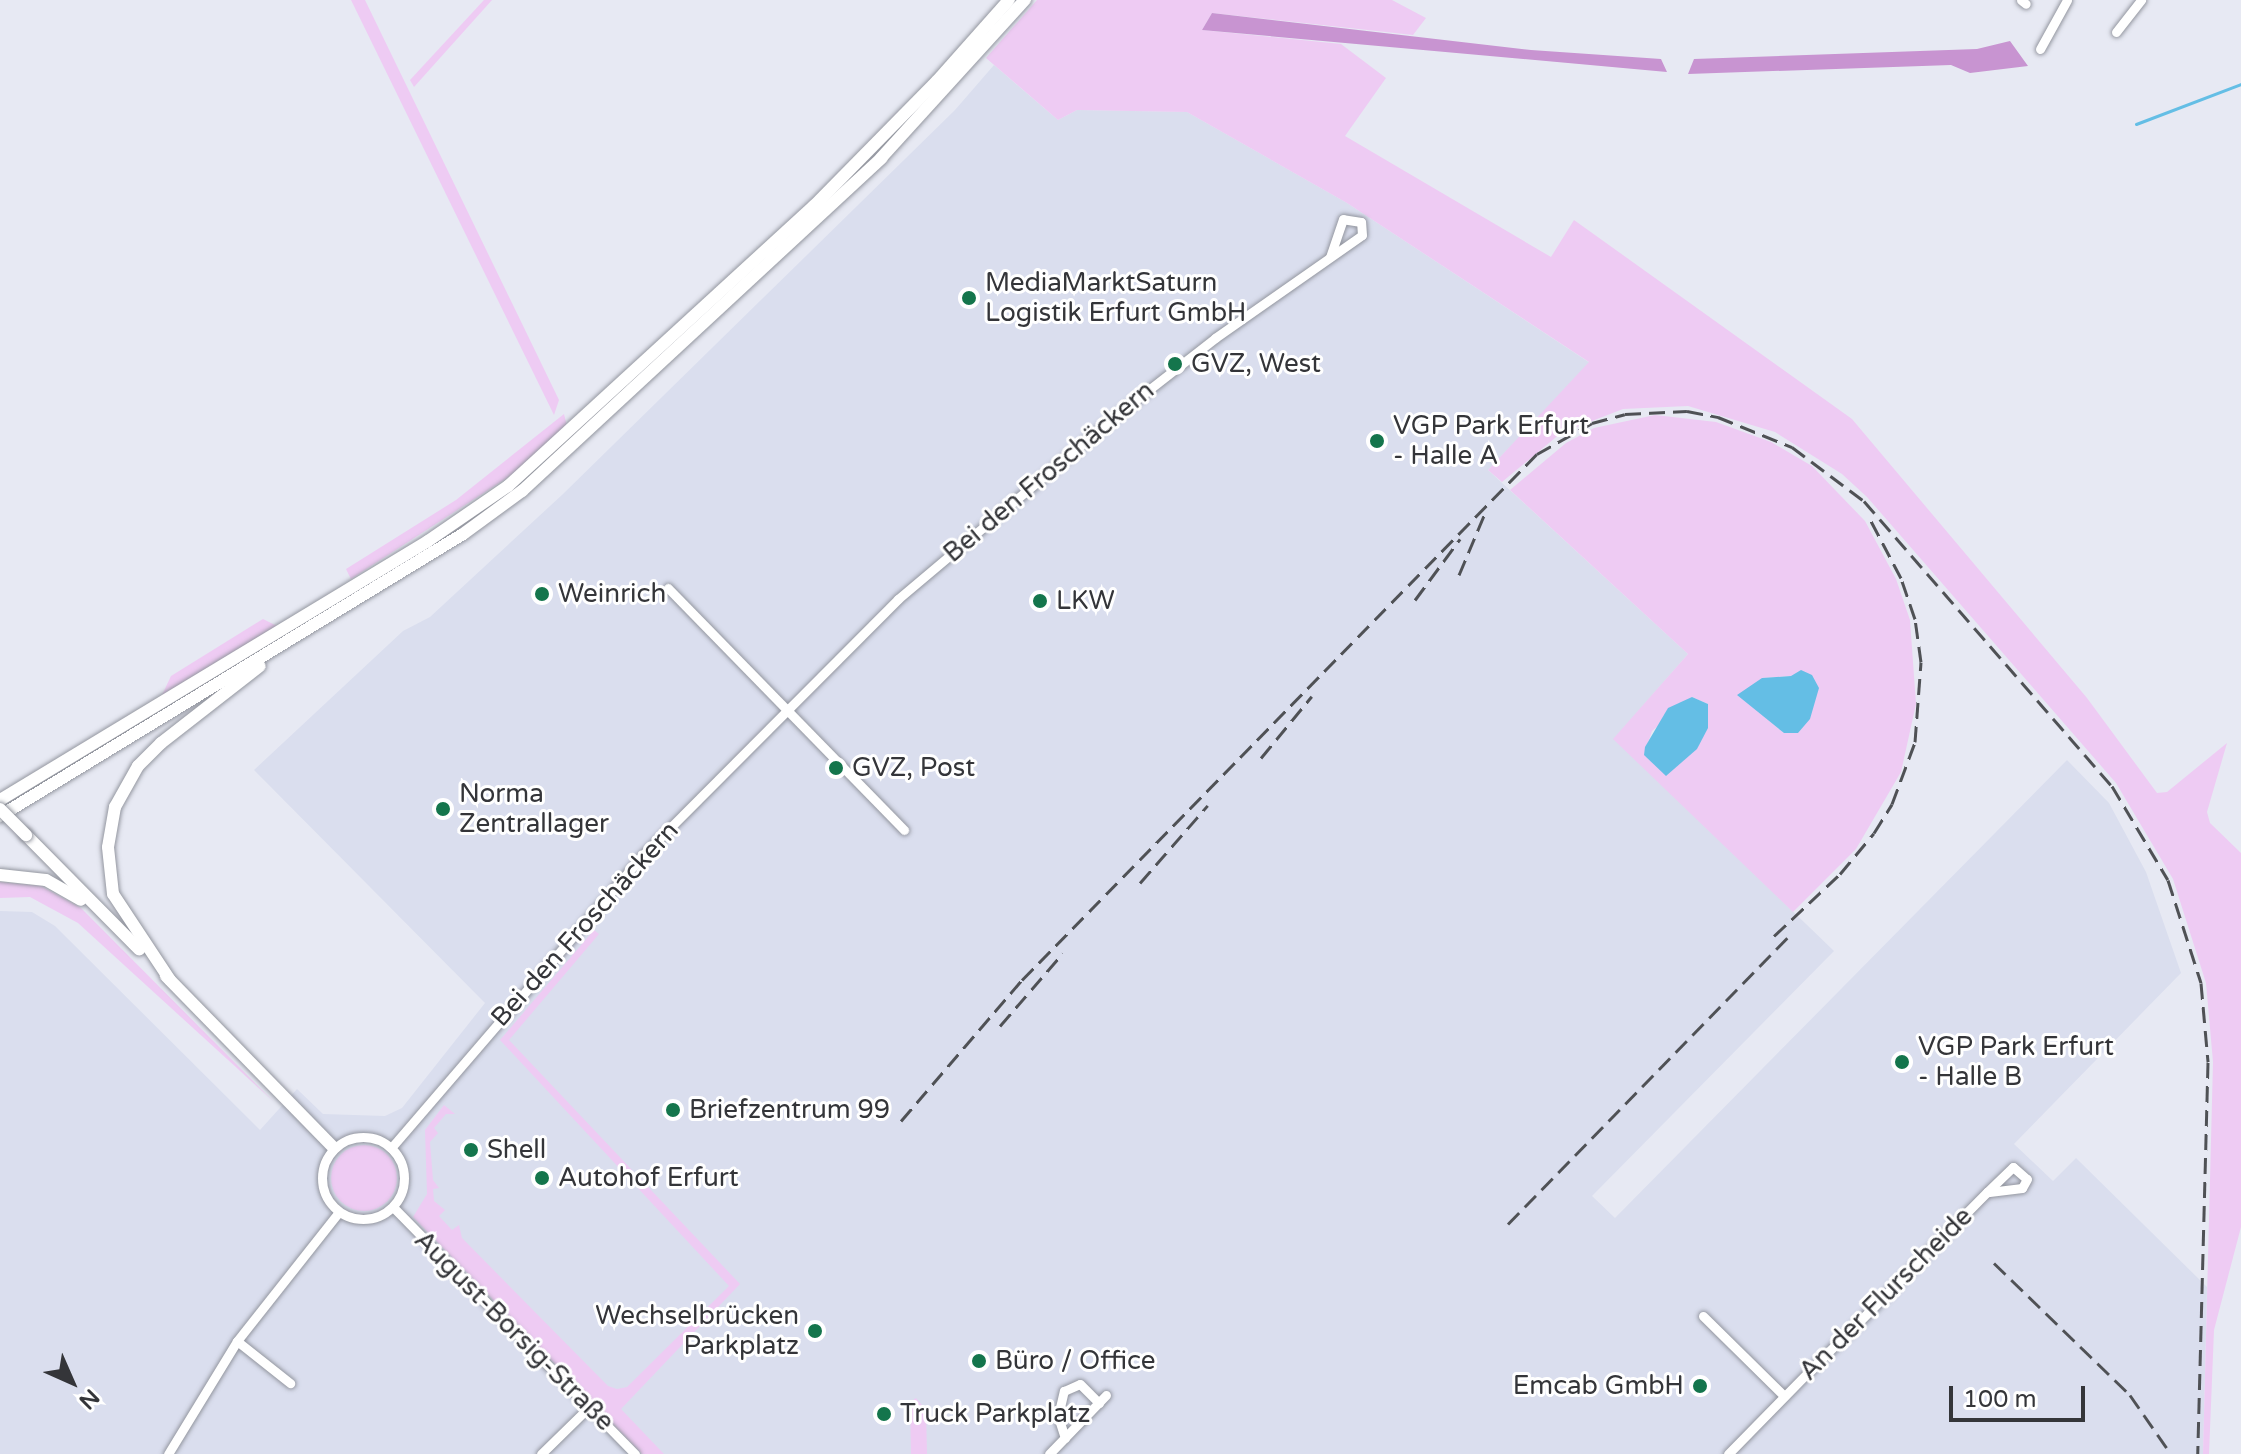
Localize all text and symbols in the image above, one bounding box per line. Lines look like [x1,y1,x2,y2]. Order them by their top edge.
place label: MediaMarktSaturn Logistik Erfurt GmbH [985,267,1246,328]
marker: MediaMarktSaturn Logistik Erfurt GmbH [960,289,978,307]
place label: GVZ, West [1191,348,1321,380]
marker: GVZ, West [1166,355,1184,373]
street label: Bei den Froschäckern [937,375,1161,569]
place label: VGP Park Erfurt - Halle A [1393,410,1589,472]
marker: VGP Park Erfurt - Halle A [1368,432,1386,450]
place label: Weinrich [558,578,666,610]
marker: Weinrich [533,585,551,603]
place label: LKW [1056,585,1115,617]
marker: LKW [1031,592,1049,610]
place label: GVZ, Post [852,752,975,784]
marker: GVZ, Post [827,759,845,777]
place label: Norma Zentrallager [459,778,609,840]
marker: Norma Zentrallager [434,800,452,818]
street label: Bei den Froschäckern [485,815,685,1033]
place label: VGP Park Erfurt - Halle B [1918,1031,2114,1092]
marker: VGP Park Erfurt - Halle B [1893,1053,1911,1071]
place label: Briefzentrum 99 [689,1094,890,1126]
marker: Briefzentrum 99 [664,1101,682,1119]
place label: Shell [487,1134,546,1166]
marker: Shell [462,1141,480,1159]
place label: Autohof Erfurt [558,1162,739,1194]
marker: Autohof Erfurt [533,1169,551,1187]
street label: An der Flurscheide [1793,1201,1979,1387]
street label: August-Borsig-Straße [408,1225,620,1437]
place label: Wechselbrücken Parkplatz [595,1300,799,1362]
marker: Wechselbrücken Parkplatz [806,1322,824,1340]
north arrow [32,1342,112,1422]
place label: Büro / Office [995,1345,1155,1377]
marker: Büro / Office [970,1352,988,1370]
place label: Emcab GmbH [1513,1370,1684,1402]
scale bar [1953,1370,2089,1420]
marker: Emcab GmbH [1691,1377,1709,1395]
text: N [74,1384,104,1414]
text: 100 m [1963,1385,2037,1414]
place label: Truck Parkplatz [900,1398,1090,1430]
marker: Truck Parkplatz [875,1405,893,1423]

